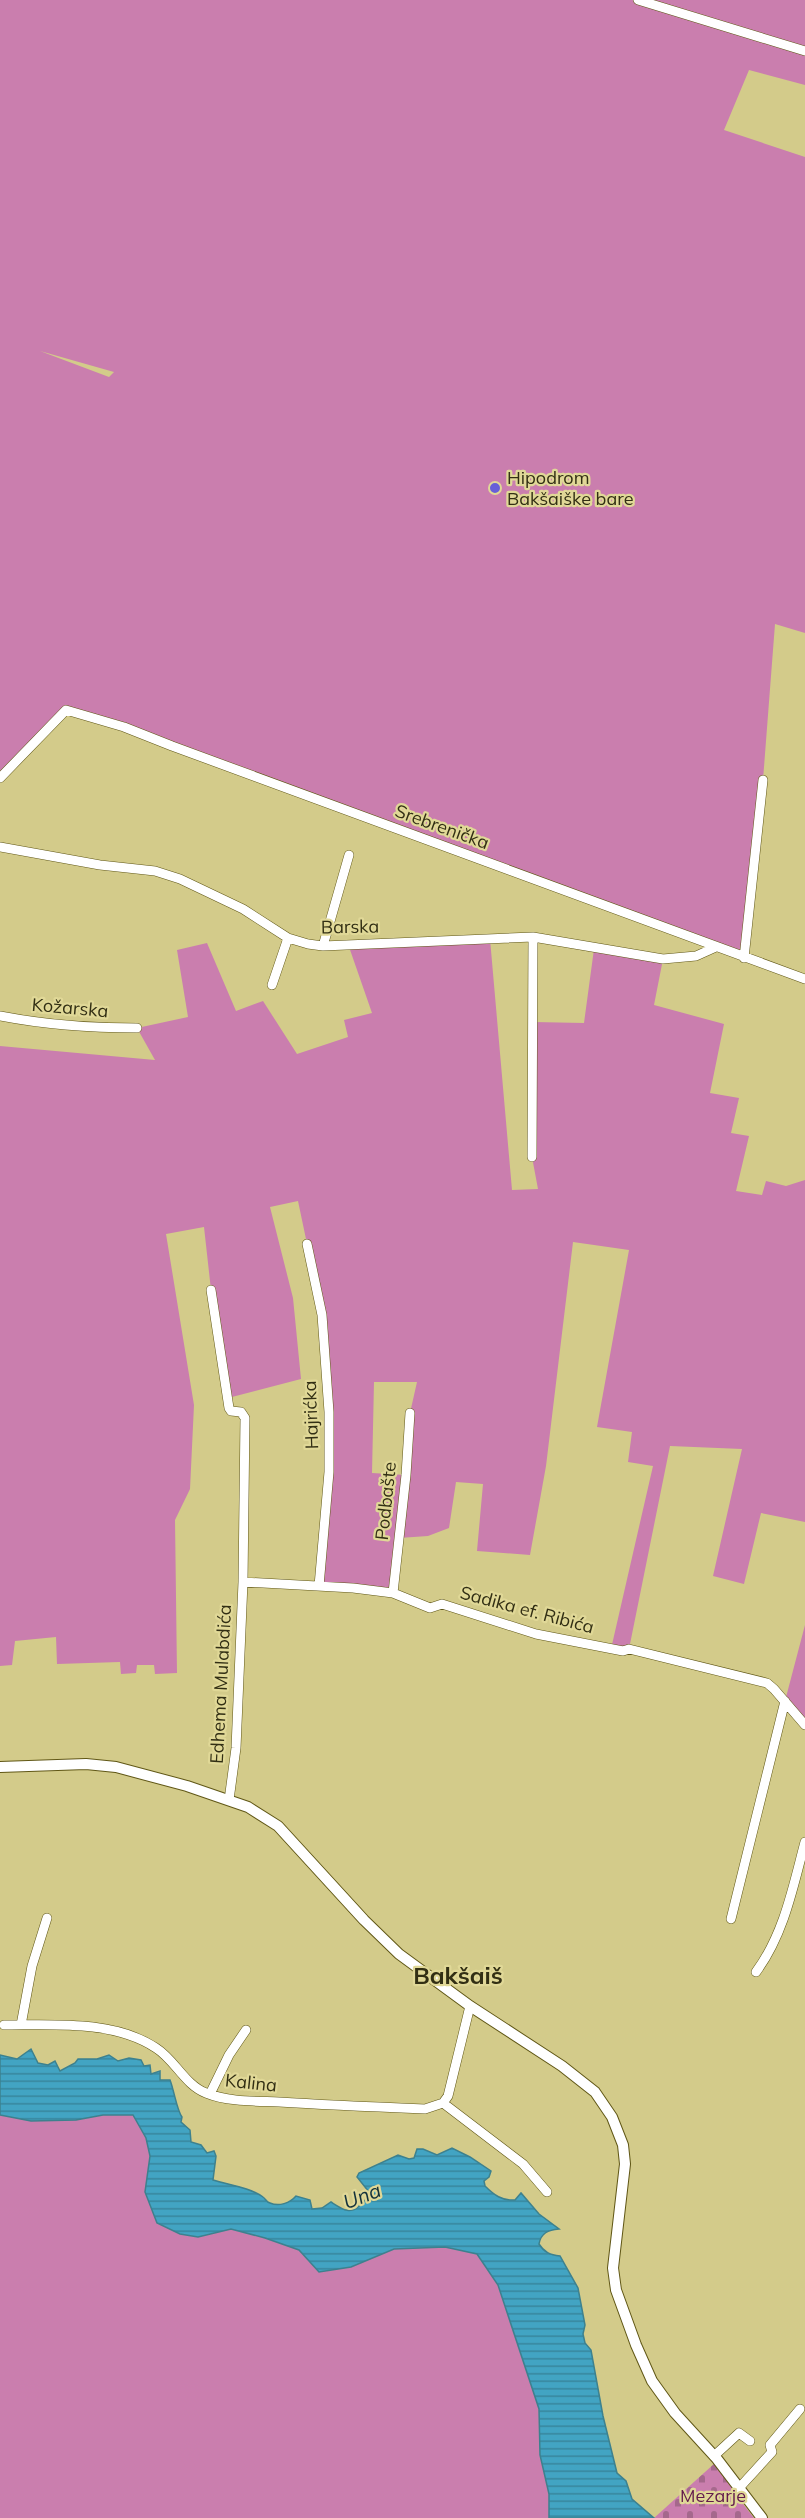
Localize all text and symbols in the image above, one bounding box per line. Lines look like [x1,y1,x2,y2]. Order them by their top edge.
place label: Hipodrom Bakšaiške bare [507,466,633,510]
marker: Hipodrom Bakšaiške bare [488,481,502,495]
street label: Srebrenička [392,799,492,854]
street label: Barska [321,914,379,939]
street label: Kožarska [31,993,109,1022]
street label: Hajrićka [298,1380,323,1450]
street label: Podbašte [370,1461,401,1541]
street label: Sadika ef. Ribića [458,1581,597,1638]
street label: Edhema Mulabdića [205,1604,236,1764]
district label: Bakšaiš [413,1960,503,1990]
street label: Kalina [224,2068,278,2097]
water label: Una [339,2177,384,2214]
park label: Mezarje [680,2484,746,2507]

